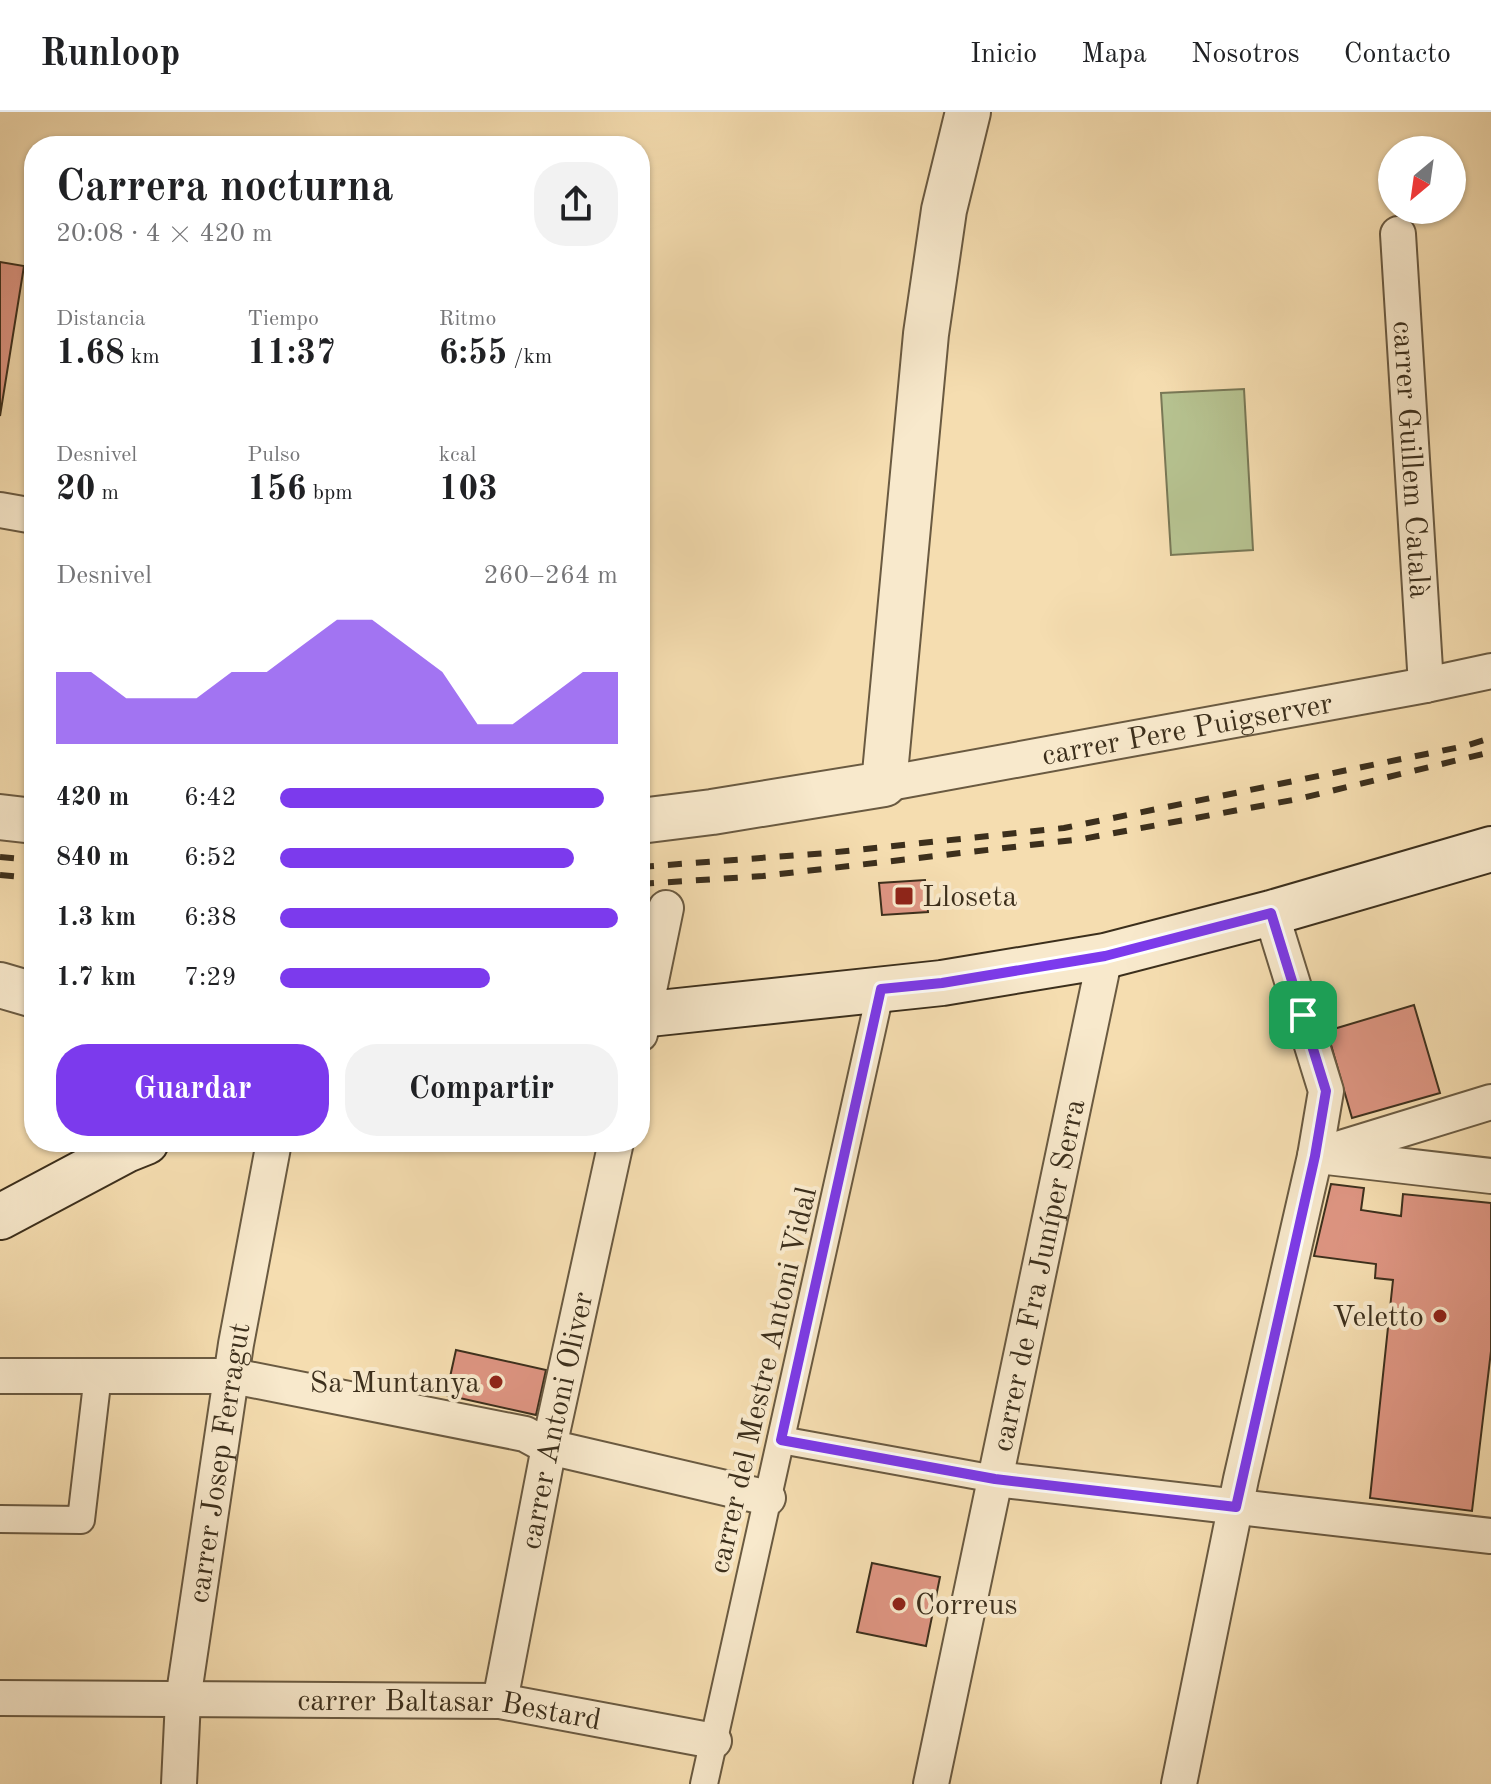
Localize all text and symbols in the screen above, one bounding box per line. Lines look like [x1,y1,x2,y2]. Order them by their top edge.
text: Runloop [40,36,180,74]
text: Inicio [970,41,1037,69]
text: Mapa [1081,41,1147,69]
text: Nosotros [1191,41,1300,69]
text: Contacto [1344,41,1451,69]
north arrow [1378,136,1466,224]
map controls [1378,136,1466,224]
button: share [534,162,618,246]
text: Carrera nocturna [56,166,393,210]
text: 20:08 · 4 × 420 m [56,221,273,247]
text: Distancia [56,308,146,330]
text: Tiempo [247,308,319,330]
text: Ritmo [439,308,496,330]
street label: carrer Guillem Català [1386,320,1434,600]
text: 1.68 [56,337,125,371]
text: 11:37 [247,337,336,371]
text: 6:55 [439,337,507,371]
text: km [125,346,160,368]
text: /km [507,346,552,368]
text: Desnivel [56,444,137,466]
text: Pulso [247,444,300,466]
text: kcal [439,444,477,466]
text: 20 [56,473,95,507]
text: 156 [247,473,307,507]
text: 103 [439,473,498,507]
text: m [95,482,119,504]
text: bpm [307,482,353,504]
text: Desnivel [56,563,152,589]
text: 260–264 m [483,563,618,589]
street label: carrer Pere Puigserver [1040,689,1335,772]
text: 420 m [56,785,129,811]
text: 6:42 [184,785,237,811]
text: 840 m [56,845,129,871]
text: 6:52 [184,845,237,871]
place label: Lloseta [922,883,1017,913]
marker: Lloseta [893,885,915,907]
text: 1.3 km [56,905,136,931]
text: 6:38 [184,905,237,931]
text: 1.7 km [56,965,136,991]
text: 7:29 [184,965,237,991]
pin [1269,981,1337,1049]
icon: arrive [1281,993,1325,1037]
button: Guardar [56,1044,329,1136]
button: Compartir [345,1044,618,1136]
street label: carrer de Fra Juníper Serra [988,1096,1092,1454]
street label: carrer del Mestre Antoni Vidal [705,1184,823,1577]
street label: carrer Antoni Oliver [517,1290,600,1552]
place label: Veletto [1332,1303,1424,1333]
marker: Veletto [1431,1307,1449,1325]
street label: carrer Josep Ferragut [185,1320,257,1605]
place label: Sa Muntanya [310,1369,480,1399]
marker: Sa Muntanya [487,1373,505,1391]
place label: Correus [915,1591,1017,1621]
marker: Correus [890,1595,908,1613]
street label: carrer Baltasar Bestard [297,1687,603,1737]

